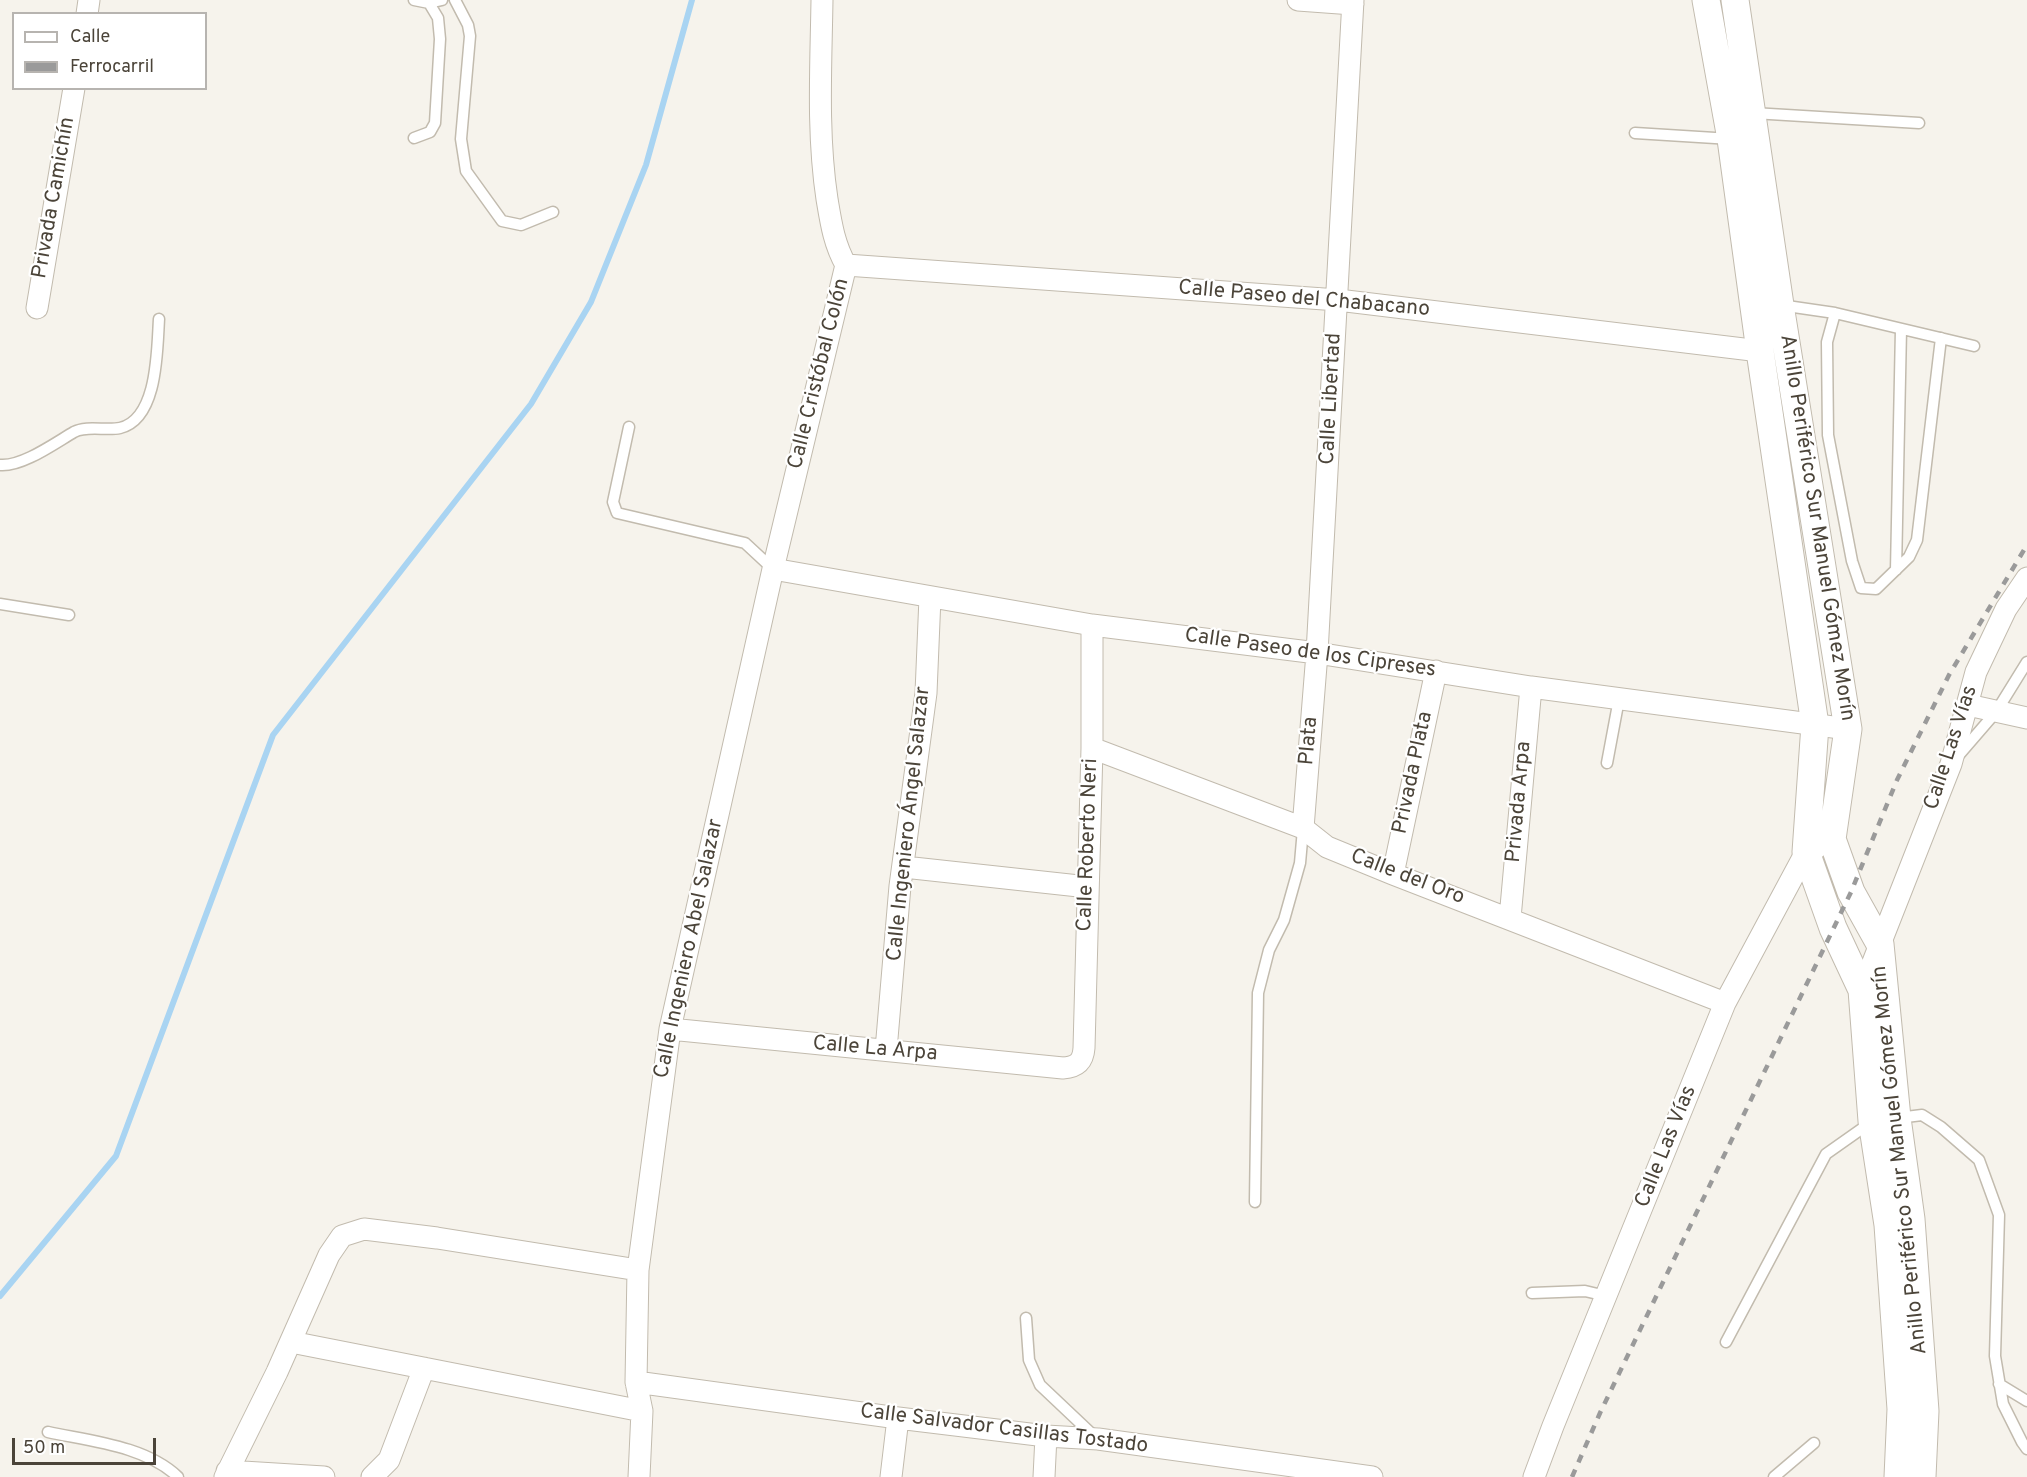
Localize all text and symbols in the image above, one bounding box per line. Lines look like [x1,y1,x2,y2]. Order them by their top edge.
legend [12,12,207,90]
text: Calle [70,26,110,49]
text: Ferrocarril [70,56,154,79]
street label: Privada Camichín [28,115,82,281]
street label: Calle Cristóbal Colón [784,276,856,472]
street label: Calle Paseo del Chabacano [1177,276,1431,324]
street label: Calle Libertad [1316,332,1348,466]
street label: Anillo Periférico Sur Manuel Gómez Morín [1773,333,1859,723]
street label: Calle Paseo de los Cipreses [1183,624,1437,684]
street label: Calle Las Vías [1920,683,1984,813]
street label: Calle Ingeniero Ángel Salazar [883,685,937,963]
street label: Privada Plata [1389,710,1439,836]
street label: Plata [1295,716,1325,766]
street label: Privada Arpa [1502,740,1538,864]
street label: Calle Roberto Neri [1073,758,1105,932]
street label: Calle Ingeniero Abel Salazar [650,817,730,1081]
street label: Calle del Oro [1346,845,1468,911]
street label: Anillo Periférico Sur Manuel Gómez Morín [1868,964,1934,1356]
street label: Calle La Arpa [812,1032,938,1068]
street label: Calle Las Vías [1631,1082,1703,1212]
street label: Calle Salvador Casillas Tostado [859,1400,1149,1460]
scale bar [15,1426,159,1464]
text: 50 m [23,1437,65,1460]

